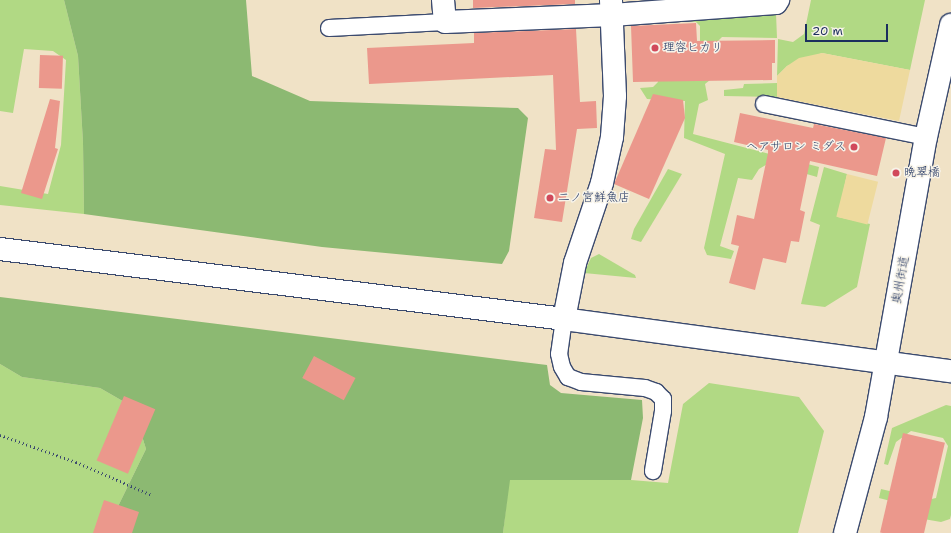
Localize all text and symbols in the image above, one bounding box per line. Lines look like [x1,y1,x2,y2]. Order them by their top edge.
scale bar [807,16,890,42]
text: 20 m [812,23,843,39]
place label: 理容ヒカリ [663,41,723,55]
marker: 理容ヒカリ [650,43,660,53]
place label: ヘアサロン ミダス [746,140,846,154]
marker: ヘアサロン ミダス [849,142,859,152]
place label: 晩翠橋 [904,166,940,180]
marker: 晩翠橋 [891,168,901,178]
place label: 二ノ宮鮮魚店 [558,191,630,205]
marker: 二ノ宮鮮魚店 [545,193,555,203]
street label: 奥州街道 [890,255,912,305]

